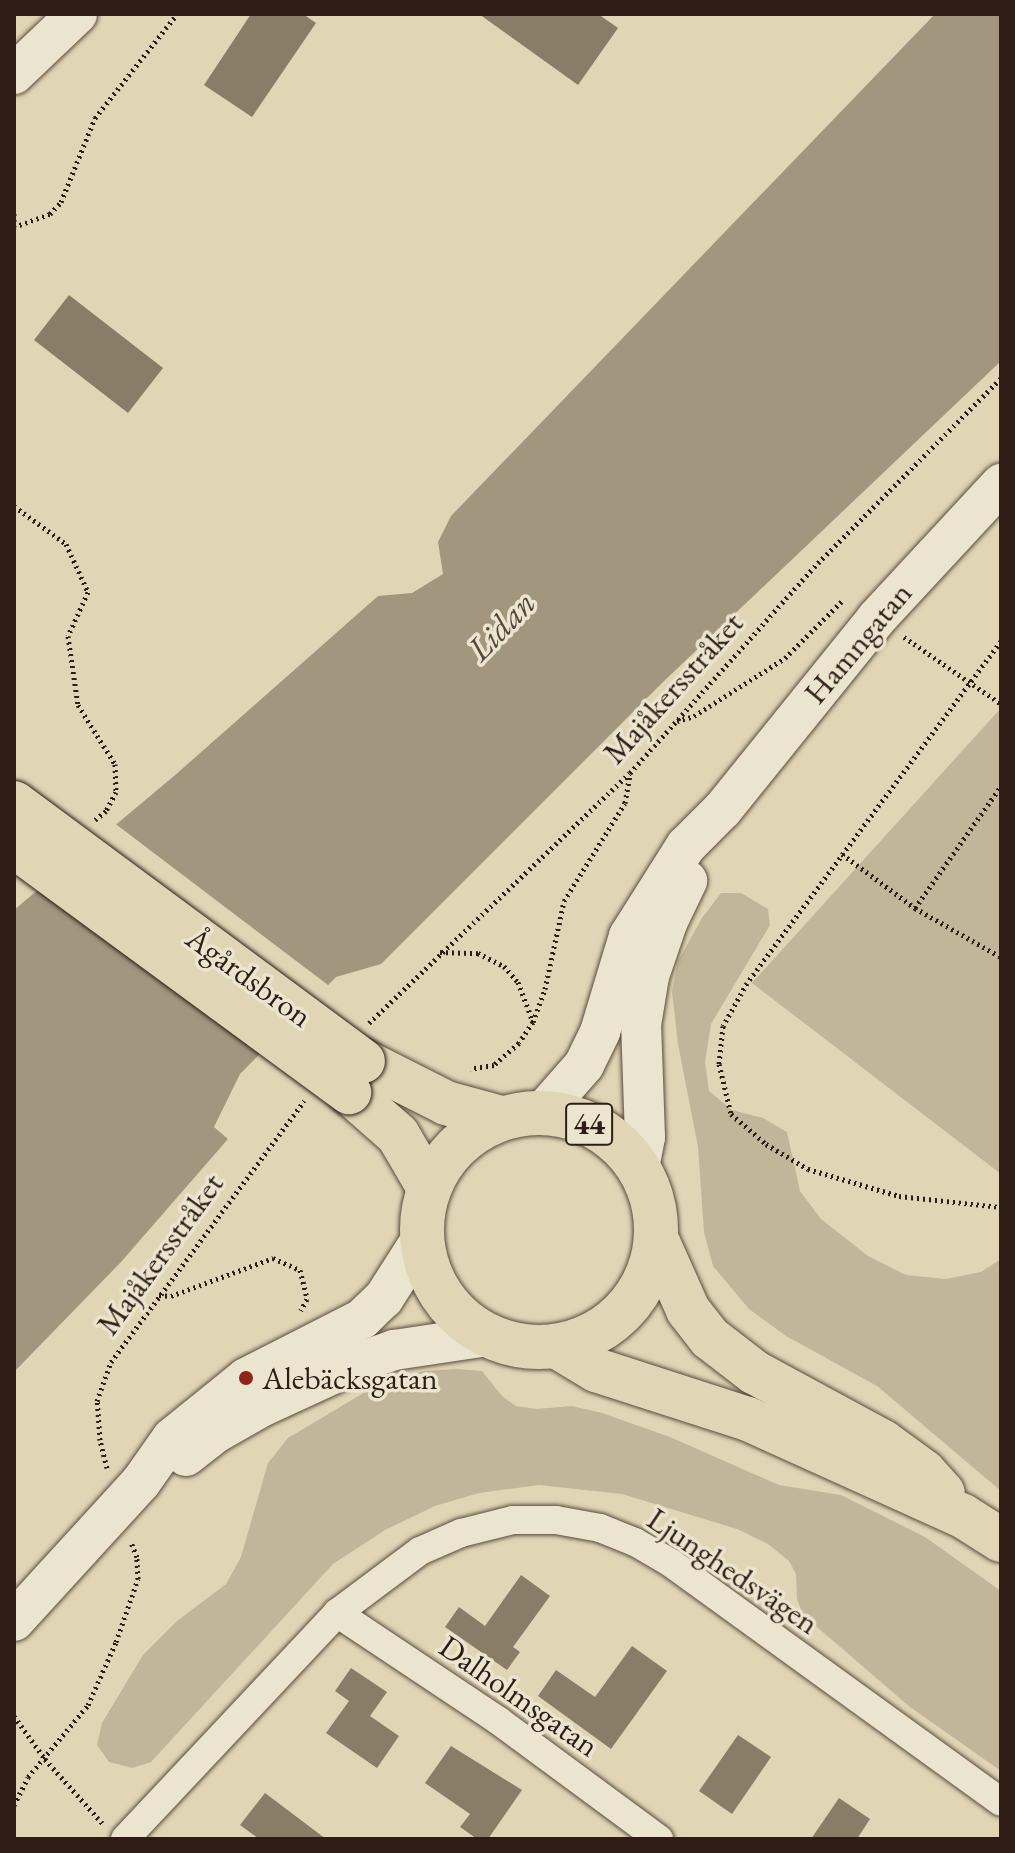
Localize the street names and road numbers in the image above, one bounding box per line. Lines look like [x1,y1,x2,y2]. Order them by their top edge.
street label: Hamngatan [796,574,920,712]
street label: Majåkersstråket [595,604,751,772]
street label: Ågårdsbron [179,919,319,1035]
road number: 44 [565,1098,613,1150]
street label: Majåkersstråket [88,1166,232,1342]
street label: Ljunghedsvägen [640,1500,826,1642]
street label: Dalholmsgatan [432,1627,606,1765]

